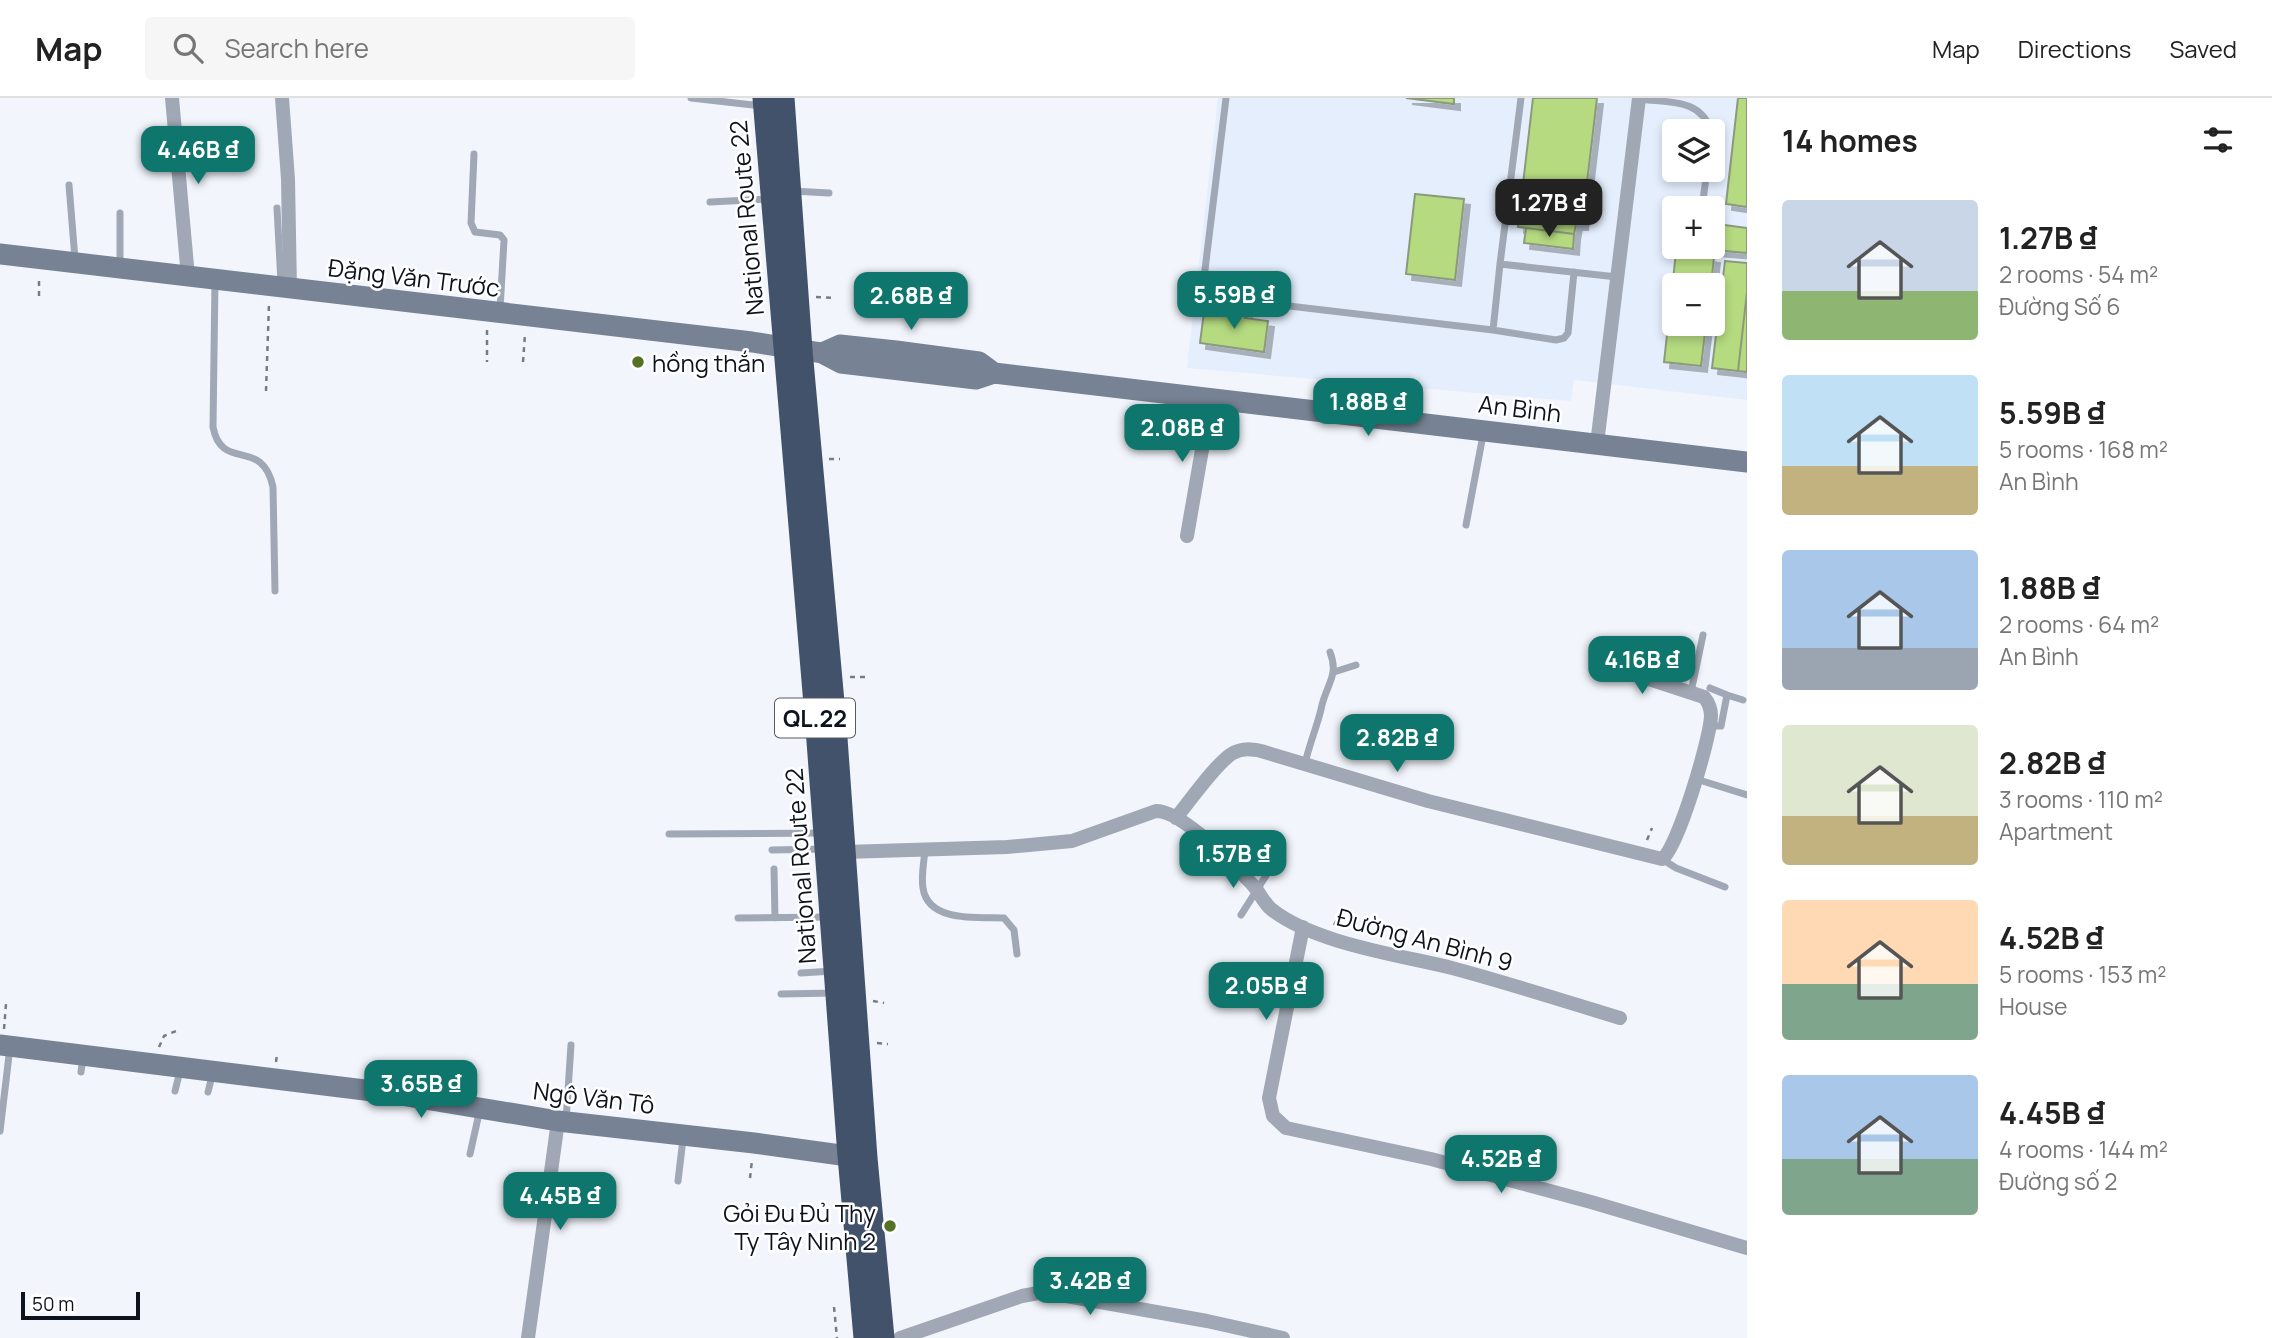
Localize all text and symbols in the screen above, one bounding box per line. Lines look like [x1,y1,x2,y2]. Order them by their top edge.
search box [145,17,635,80]
text: Map [35,26,103,71]
icon: search [169,29,207,67]
text: Search here [225,30,369,66]
text: Map [1932,32,1980,65]
text: Directions [2018,32,2131,65]
text: Saved [2169,32,2237,65]
street label: National Route 22 [721,119,771,317]
map controls [1662,119,1725,336]
button: layers [1662,119,1725,182]
text: 14 homes [1782,120,1918,161]
icon: filters [2199,121,2237,159]
pin: 4.46B ₫ [133,126,263,186]
text: 4.46B ₫ [157,133,239,165]
pin: 1.27B ₫ [1484,180,1614,239]
text: 1.27B ₫ [1511,186,1587,218]
button: + [1662,196,1725,259]
text: 1.27B ₫ [1999,217,2097,258]
icon: home [1838,228,1922,312]
street label: Đặng Văn Trước [326,250,502,304]
text: 2 rooms · 54 m² [1999,258,2158,290]
pin: 2.68B ₫ [846,272,976,332]
pin: 5.59B ₫ [1169,272,1299,331]
button: − [1662,273,1725,336]
text: 5.59B ₫ [1193,278,1275,310]
text: 2.68B ₫ [870,279,952,311]
text: Đường Số 6 [1999,290,2121,322]
place label: hồng thắn [652,346,765,379]
marker: hồng thắn [630,354,646,370]
pin: 1.88B ₫ [1303,378,1433,438]
text: 1.88B ₫ [1329,385,1407,417]
street label: An Bình [1477,387,1563,429]
text: 5.59B ₫ [1999,392,2105,433]
icon: home [1838,403,1922,487]
pin: 2.08B ₫ [1117,404,1247,464]
text: 2.08B ₫ [1140,411,1224,443]
text: 5 rooms · 168 m² [1999,433,2168,465]
text: An Bình [1999,465,2079,497]
text: 1.88B ₫ [1999,567,2100,608]
icon: home [1838,578,1922,662]
text: 2 rooms · 64 m² [1999,608,2159,640]
pin: 4.16B ₫ [1577,636,1707,696]
text: An Bình [1999,640,2079,672]
text: 4.16B ₫ [1604,643,1680,675]
road number: QL.22 [775,698,855,738]
pin: 2.82B ₫ [1332,714,1462,774]
text: 2.82B ₫ [1356,721,1438,753]
text: 2.82B ₫ [1999,742,2106,783]
icon: home [1838,753,1922,837]
street label: National Route 22 [777,767,823,965]
text: 3 rooms · 110 m² [1999,783,2163,815]
text: Apartment [1999,815,2113,847]
pin: 1.57B ₫ [1168,830,1298,890]
text: 1.57B ₫ [1195,837,1271,869]
street label: Đường An Bình 9 [1333,900,1517,978]
text: 4.52B ₫ [1999,917,2104,958]
icon: home [1838,928,1922,1012]
text: 5 rooms · 153 m² [1999,958,2166,990]
pin: 2.05B ₫ [1201,962,1331,1022]
text: 2.05B ₫ [1225,969,1307,1001]
text: House [1999,990,2068,1022]
pin: 3.65B ₫ [356,1060,486,1120]
text: 3.65B ₫ [380,1067,462,1099]
street label: Ngô Văn Tô [531,1073,657,1121]
text: 4.45B ₫ [1999,1092,2105,1133]
icon: home [1838,1103,1922,1187]
text: 4 rooms · 144 m² [1999,1133,2168,1165]
pin: 4.52B ₫ [1436,1136,1566,1195]
text: 4.52B ₫ [1461,1142,1541,1174]
text: Đường số 2 [1999,1165,2117,1197]
pin: 4.45B ₫ [495,1172,625,1232]
text: 4.45B ₫ [519,1179,601,1211]
place label: Gỏi Đu Đủ Thy Ty Tây Ninh 2 [723,1196,876,1257]
marker: Gỏi Đu Đủ Thy Ty Tây Ninh 2 [882,1218,898,1234]
pin: 3.42B ₫ [1025,1258,1155,1317]
text: 3.42B ₫ [1049,1264,1131,1296]
scale bar [21,1289,140,1321]
text: 50 m [32,1291,74,1317]

